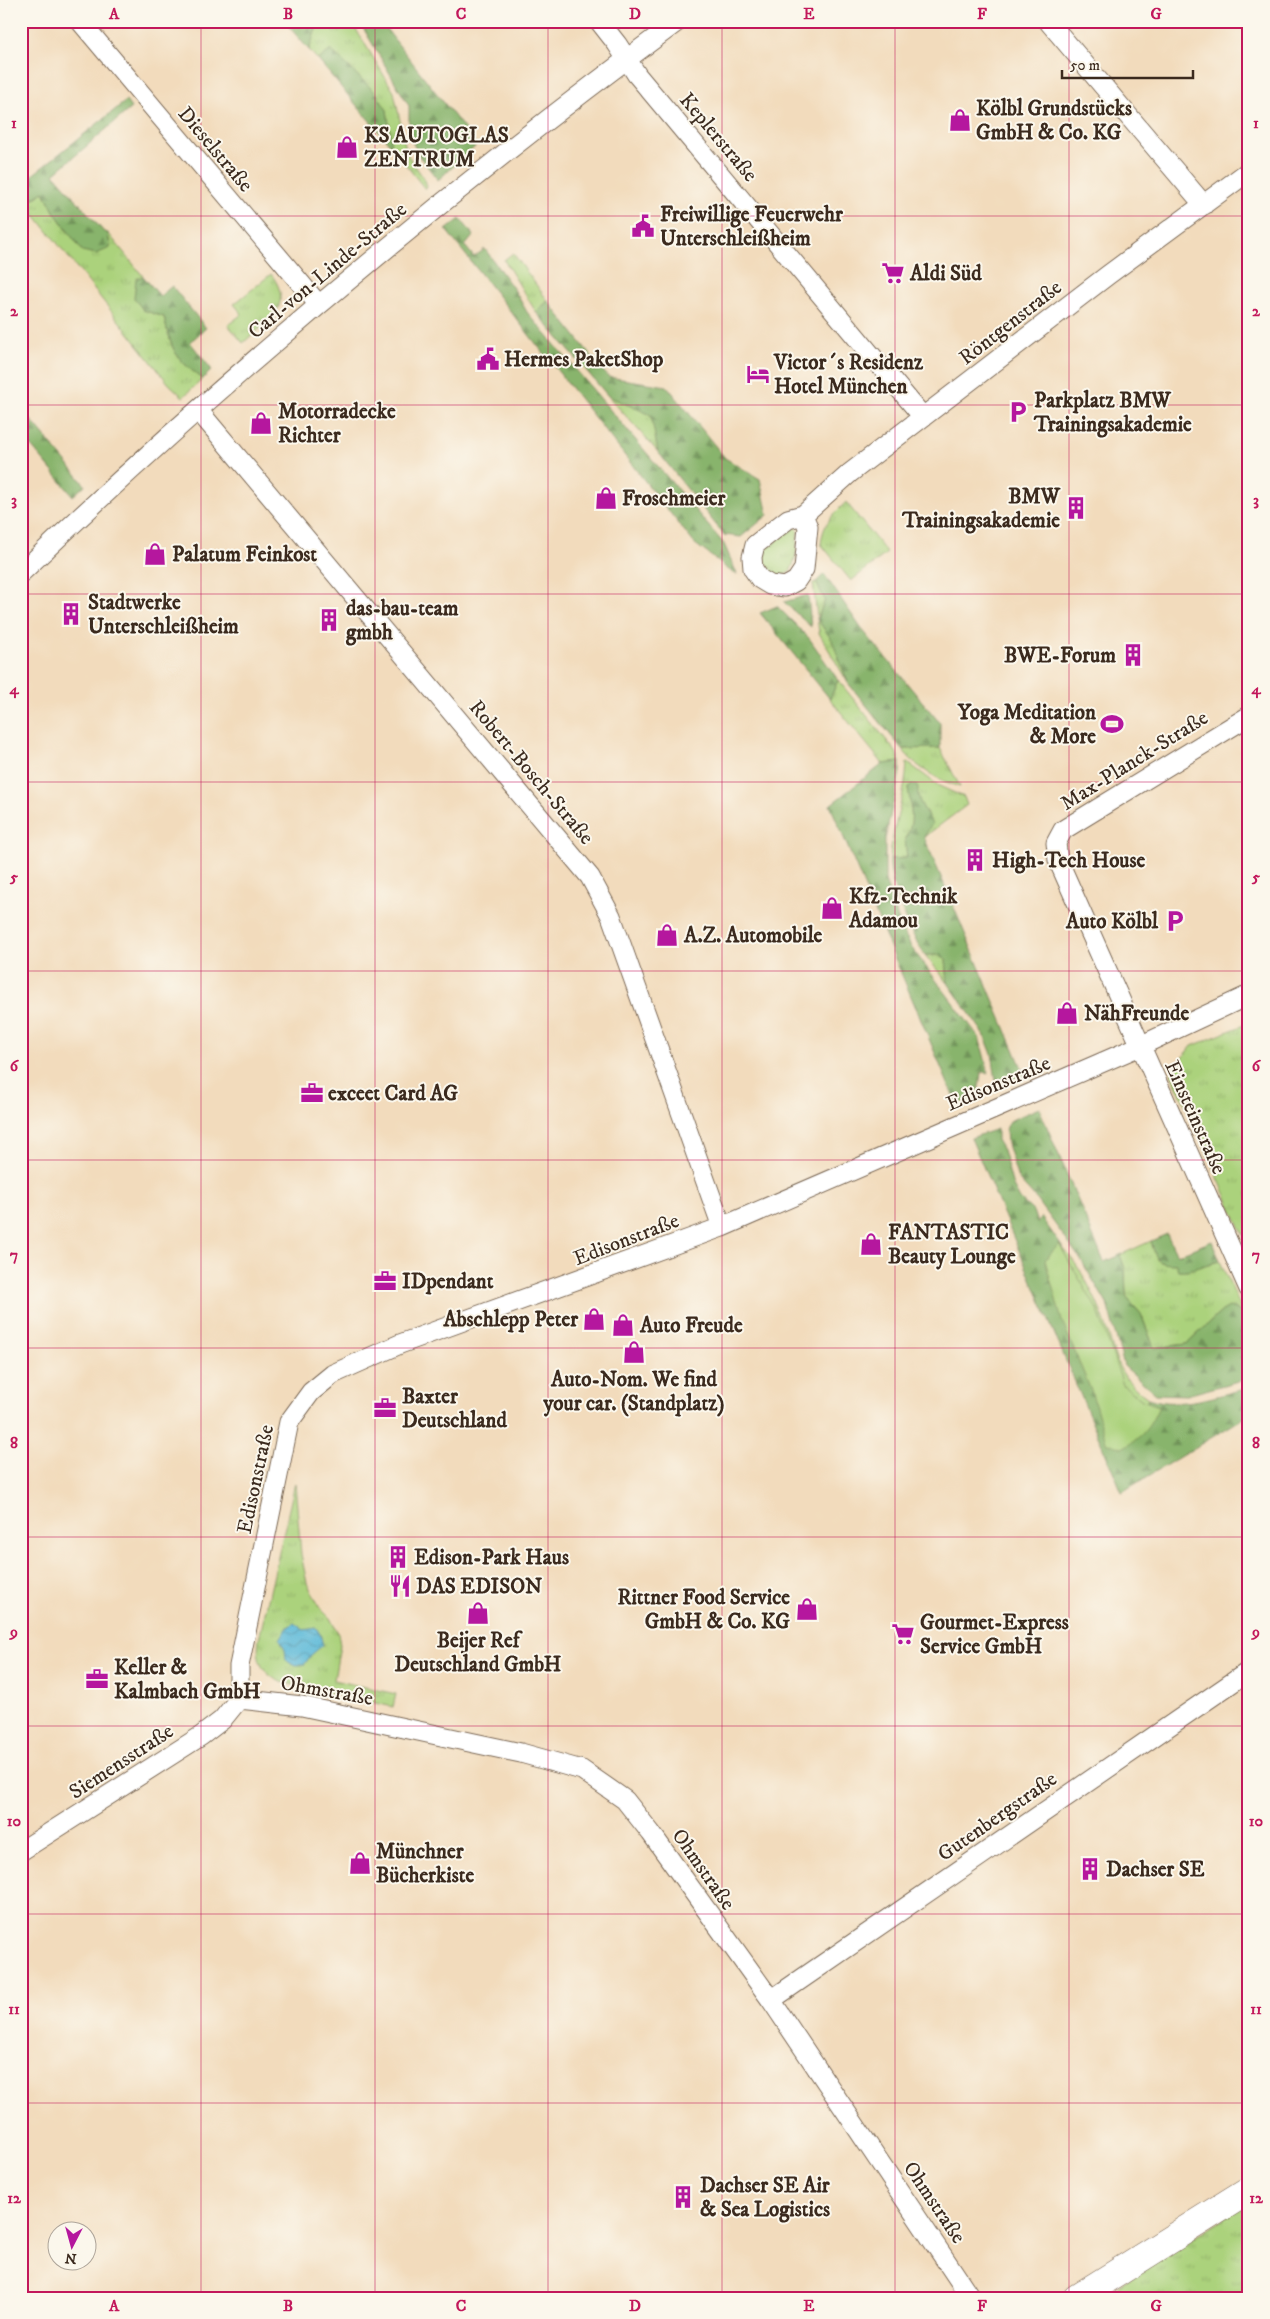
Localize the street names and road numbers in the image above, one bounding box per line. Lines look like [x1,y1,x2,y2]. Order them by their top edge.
street label: Keplerstraße [673,88,763,188]
street label: Dieselstraße [172,102,259,198]
street label: Carl-von-Linde-Straße [243,197,413,345]
street label: Röntgenstraße [954,274,1067,371]
street label: Robert-Bosch-Straße [463,695,599,850]
street label: Max-Planck-Straße [1056,705,1213,817]
street label: Edisonstraße [942,1050,1055,1118]
street label: Einsteinstraße [1158,1056,1232,1179]
street label: Edisonstraße [570,1208,683,1272]
street label: Edisonstraße [232,1422,280,1536]
street label: Ohmstraße [279,1670,375,1712]
street label: Siemensstraße [64,1718,179,1805]
street label: Gutenbergstraße [933,1766,1062,1868]
street label: Ohmstraße [666,1824,741,1916]
street label: Ohmstraße [897,2157,971,2249]

